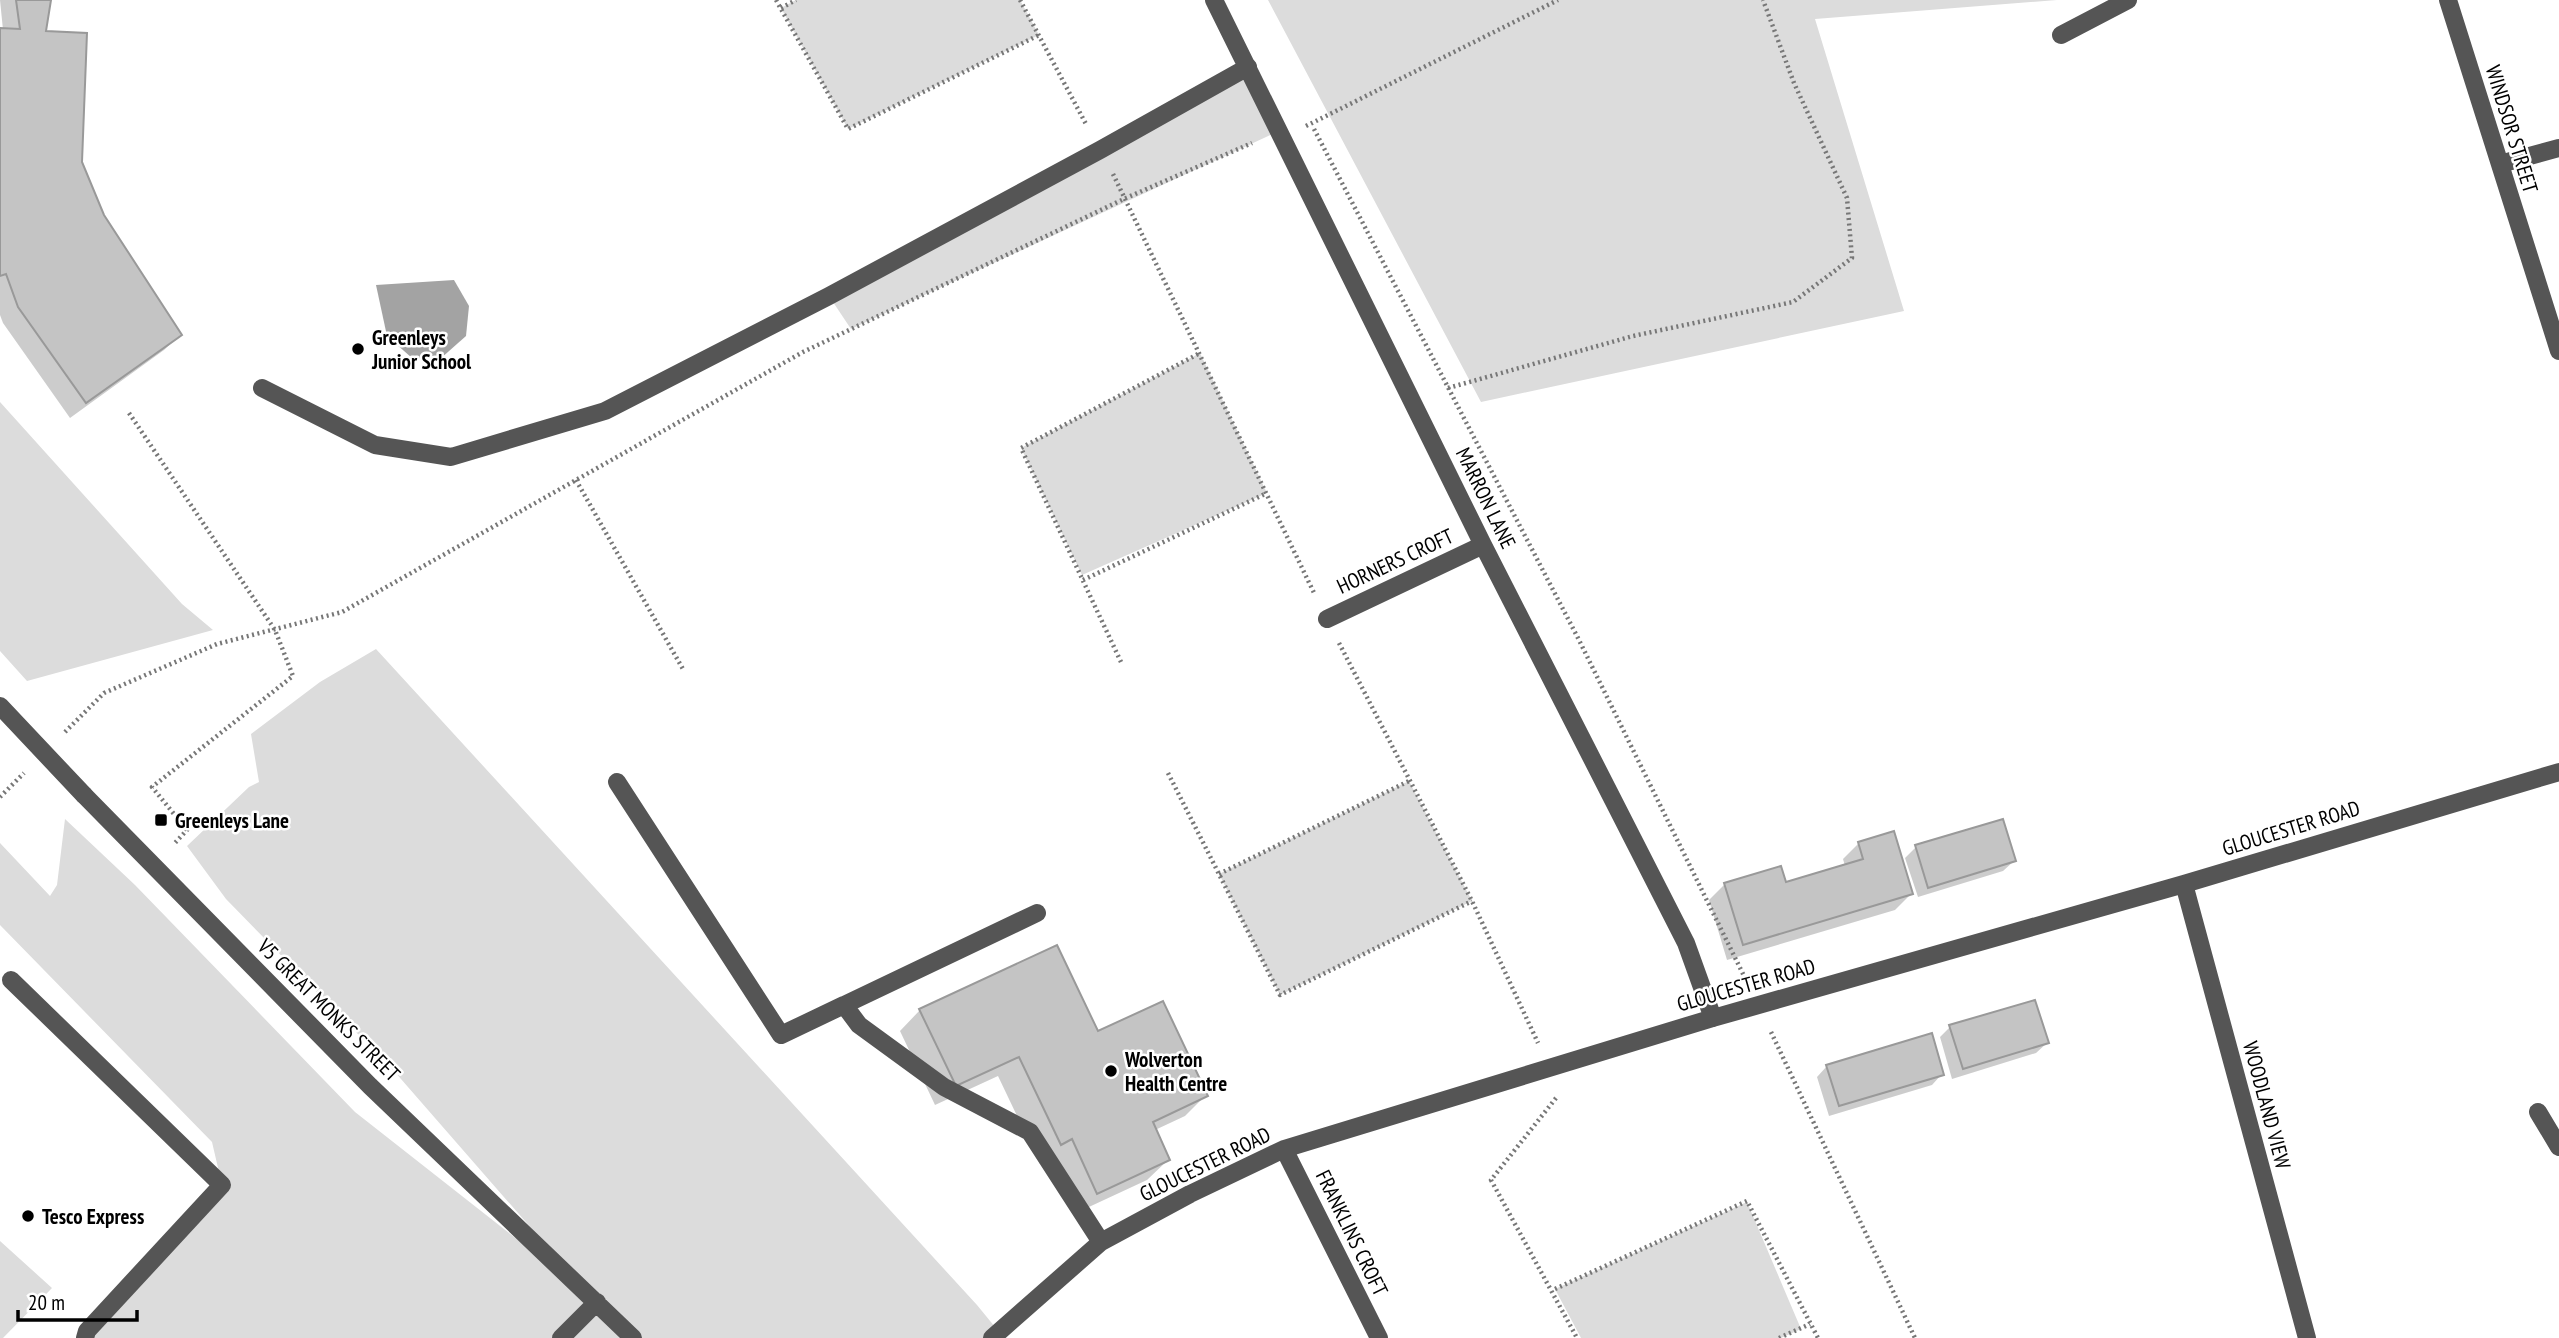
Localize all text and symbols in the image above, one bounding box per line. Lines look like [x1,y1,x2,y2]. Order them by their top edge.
street label: WINDSOR STREET [2480,62,2544,197]
place label: Greenleys Junior School [371,324,472,375]
marker: Greenleys Junior School [350,341,366,357]
street label: MARRON LANE [1450,443,1522,553]
street label: HORNERS CROFT [1332,522,1458,600]
street label: GLOUCESTER ROAD [2219,794,2363,862]
place label: Greenleys Lane [175,807,289,834]
marker: Greenleys Lane [153,812,169,828]
street label: V5 GREAT MONKS STREET [251,932,406,1087]
street label: GLOUCESTER ROAD [1674,952,1818,1018]
street label: WOODLAND VIEW [2237,1038,2297,1172]
place label: Wolverton Health Centre [1124,1046,1227,1097]
marker: Wolverton Health Centre [1103,1063,1119,1079]
street label: GLOUCESTER ROAD [1135,1121,1275,1207]
street label: FRANKLINS CROFT [1310,1166,1394,1301]
place label: Tesco Express [42,1203,144,1230]
marker: Tesco Express [20,1208,36,1224]
scale bar [18,1278,136,1322]
text: 20 m [28,1289,65,1316]

